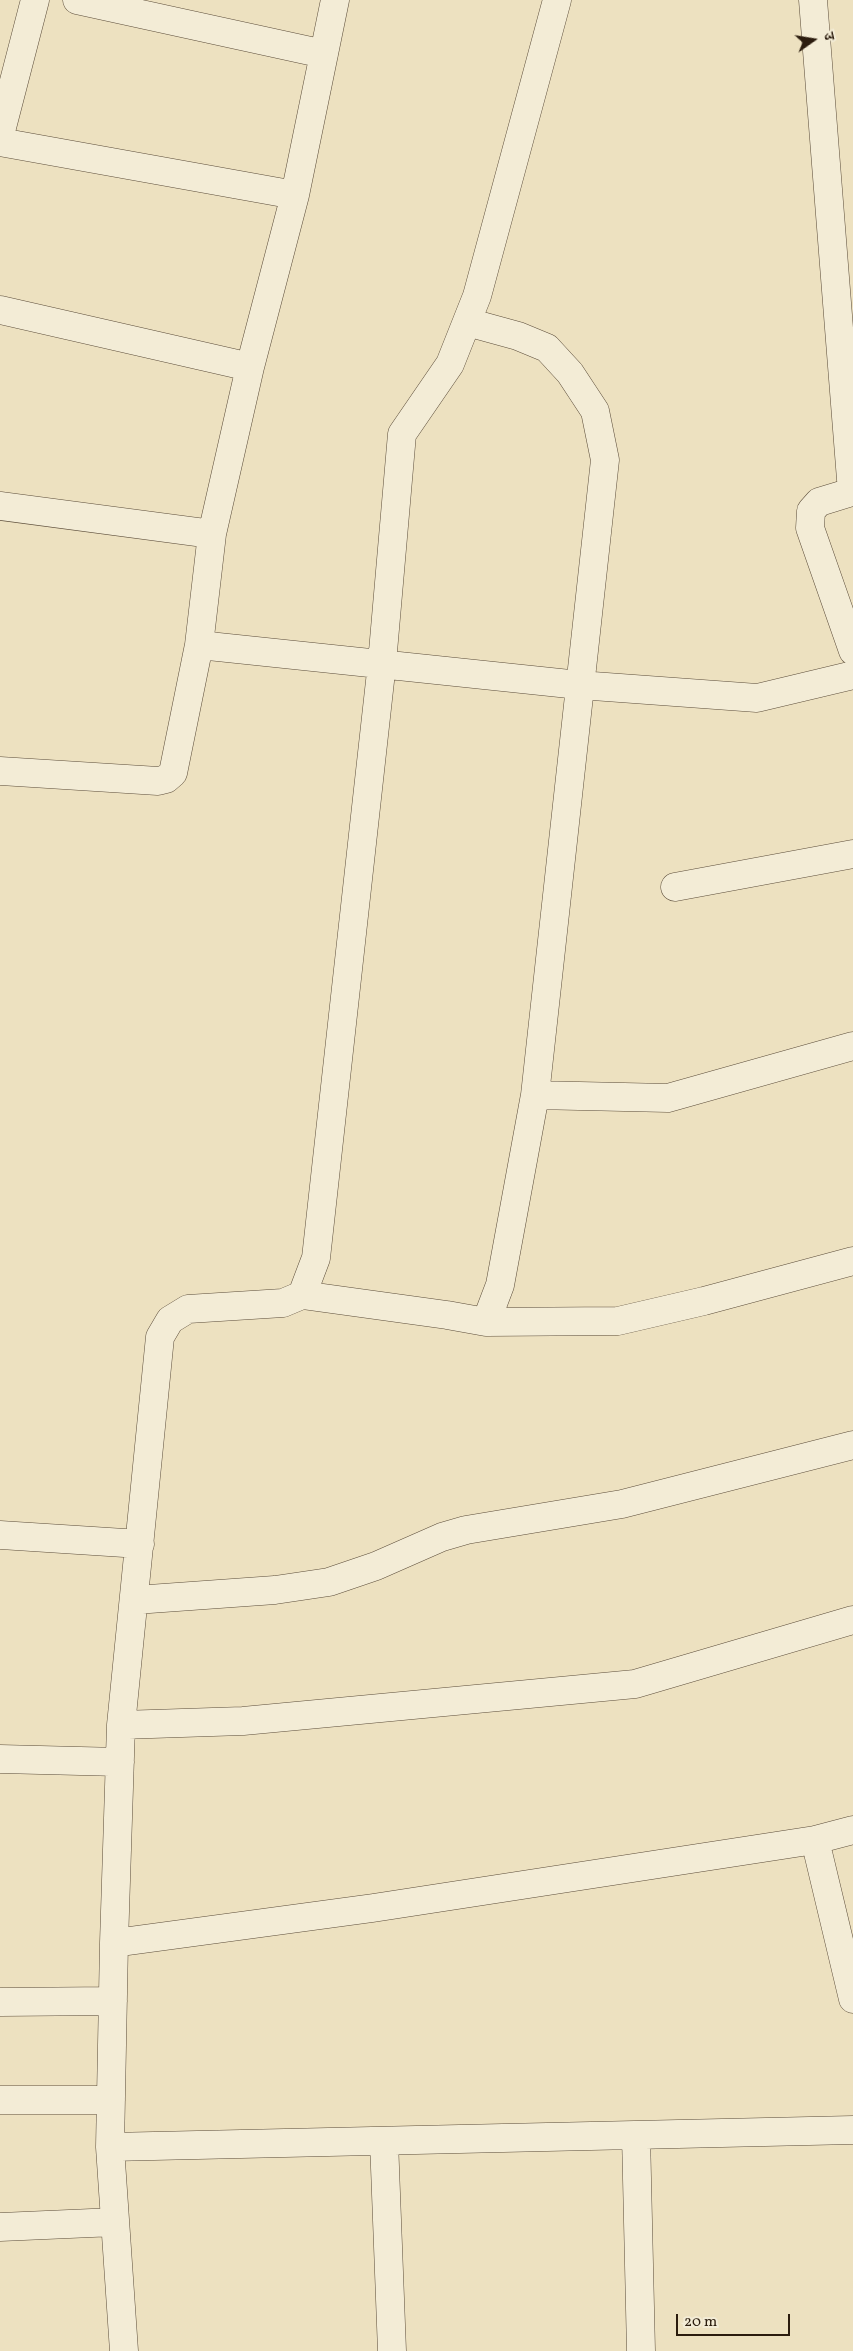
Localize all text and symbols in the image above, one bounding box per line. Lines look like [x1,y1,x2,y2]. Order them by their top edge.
north arrow [788,15,838,65]
text: उ [818,31,838,42]
scale bar [678,2304,792,2336]
text: 20 m [684,2312,717,2333]

